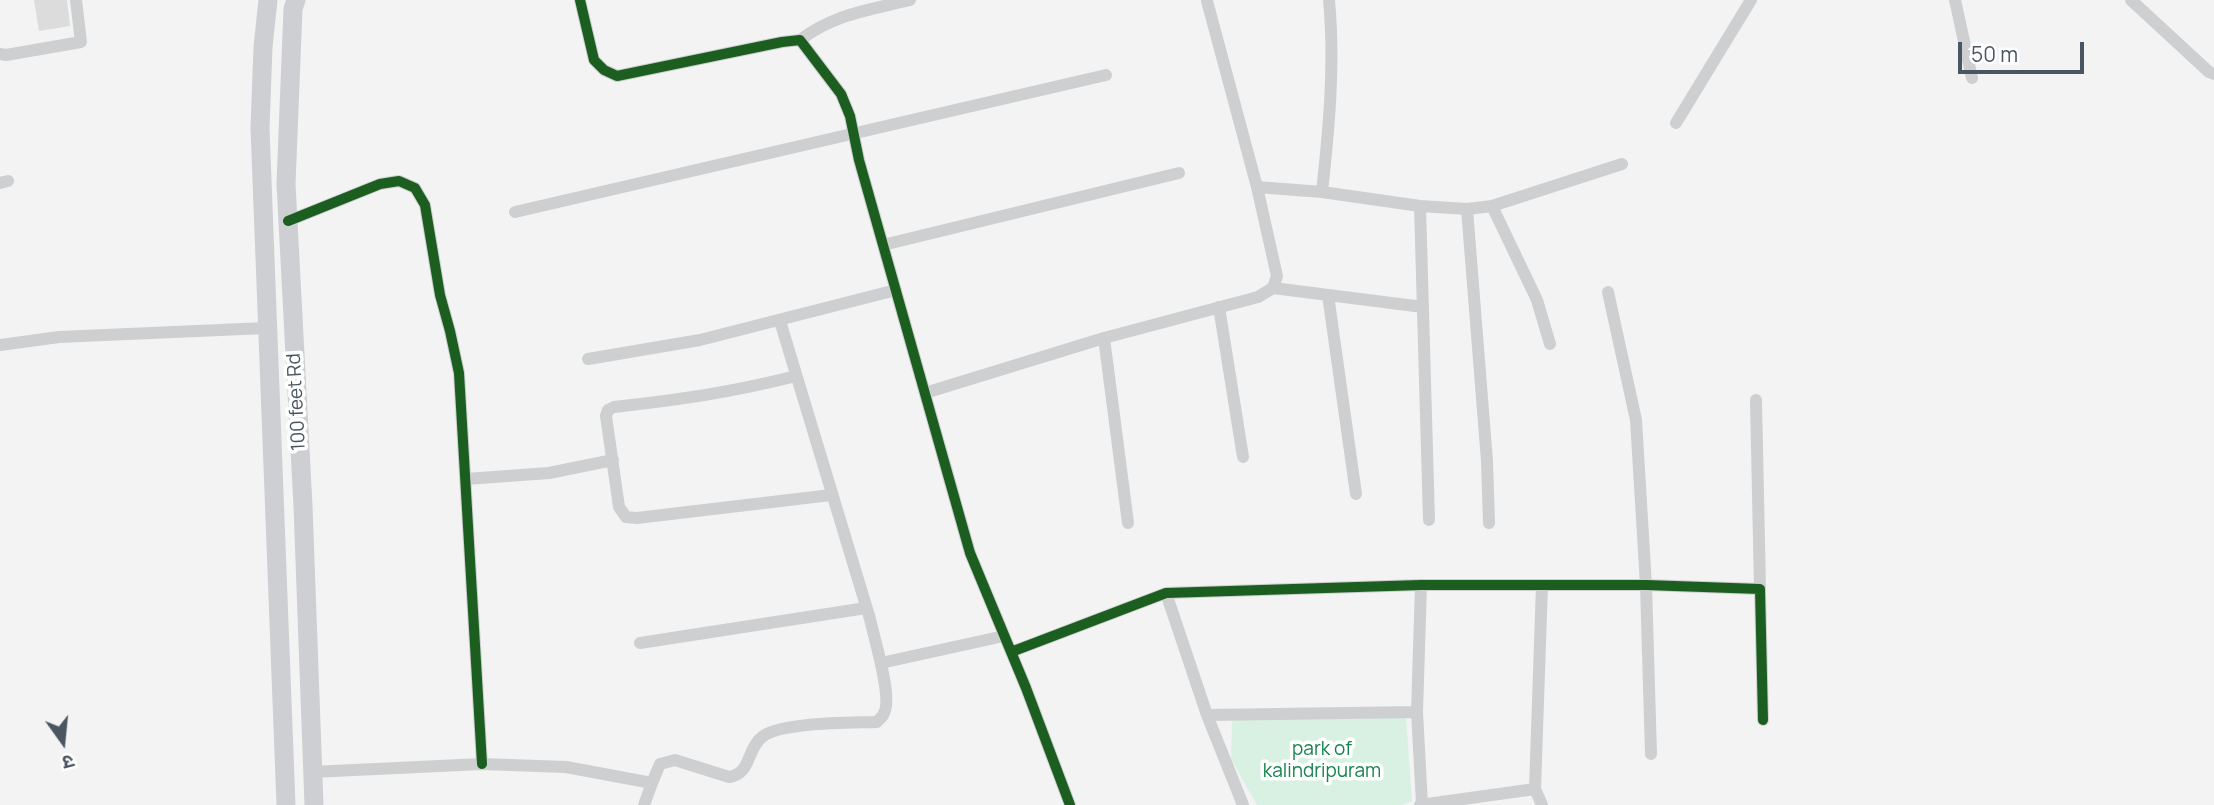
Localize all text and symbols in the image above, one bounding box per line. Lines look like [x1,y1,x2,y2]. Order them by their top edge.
scale bar [1962,28,2088,72]
text: 50 m [1971,40,2018,68]
street label: 100 feet Rd [283,353,311,451]
north arrow [28,707,98,777]
park label: park of kalindripuram [1263,739,1381,783]
text: उ [60,748,77,776]

